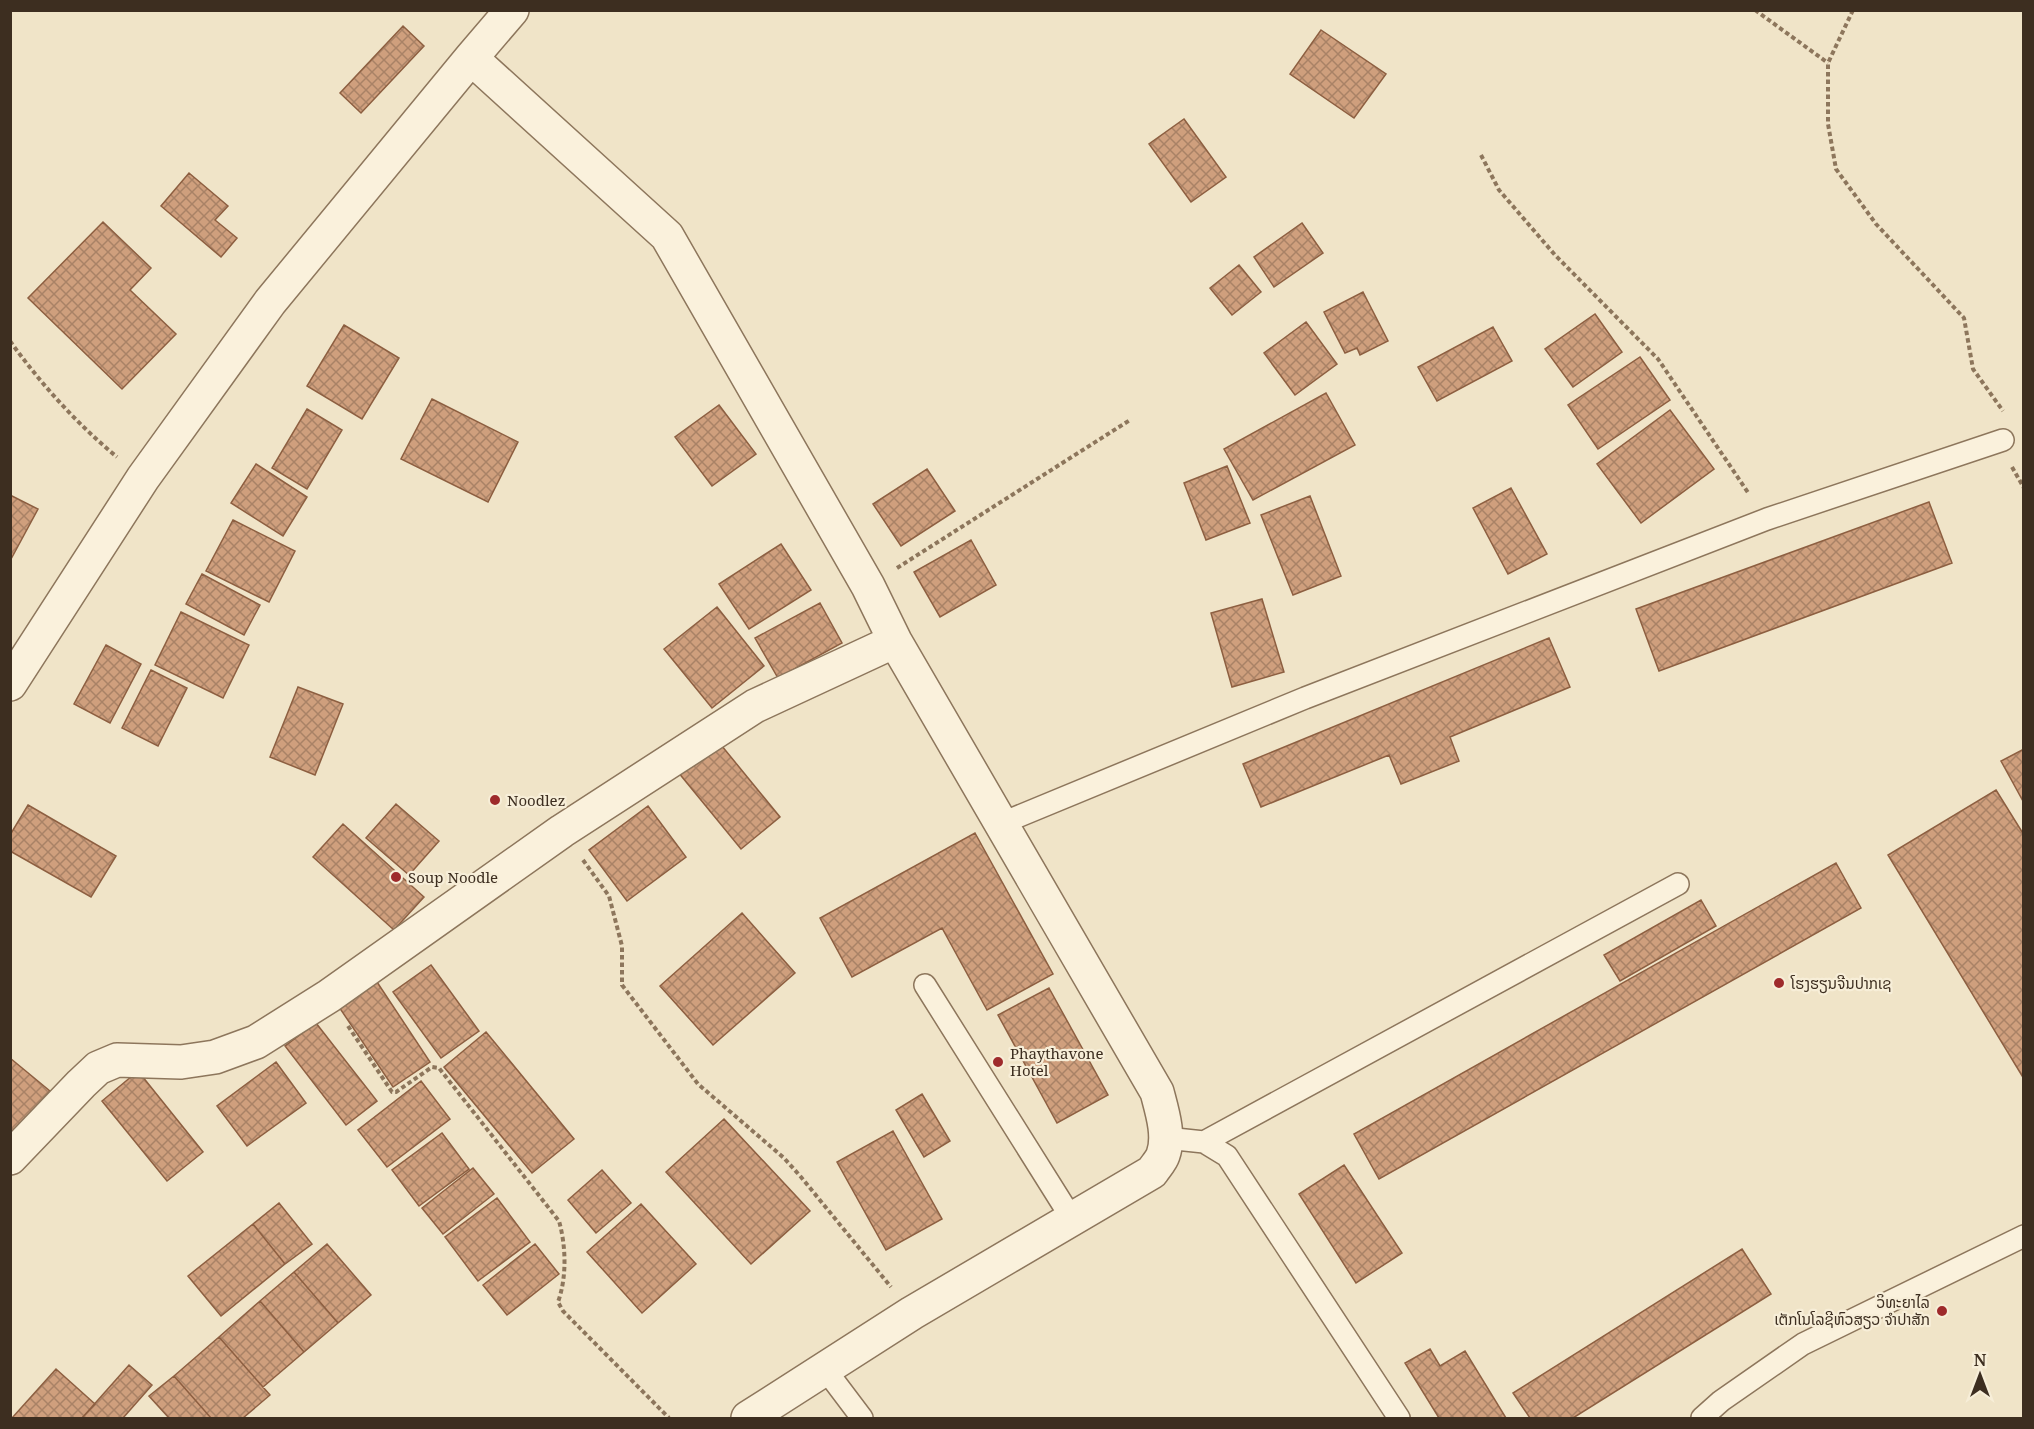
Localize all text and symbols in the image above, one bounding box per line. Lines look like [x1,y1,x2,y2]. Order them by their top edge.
place label: Noodlez [507,790,565,810]
marker: Noodlez [488,793,502,807]
place label: Soup Noodle [408,867,498,887]
marker: Soup Noodle [389,870,403,884]
place label: ໂຮງຮຽນຈີນປາກເຊ [1790,973,1891,994]
marker: ໂຮງຮຽນຈີນປາກເຊ [1772,976,1786,990]
place label: Phaythavone Hotel [1010,1043,1104,1080]
marker: Phaythavone Hotel [991,1055,1005,1069]
place label: ວິທະຍາໄລ ເຕັກໂນໂລຊີຫົວສຽວ ຈຳປາສັກ [1774,1292,1930,1330]
marker: ວິທະຍາໄລ ເຕັກໂນໂລຊີຫົວສຽວ ຈຳປາສັກ [1935,1304,1949,1318]
north arrow [1950,1345,2010,1405]
text: N [1974,1349,1987,1371]

